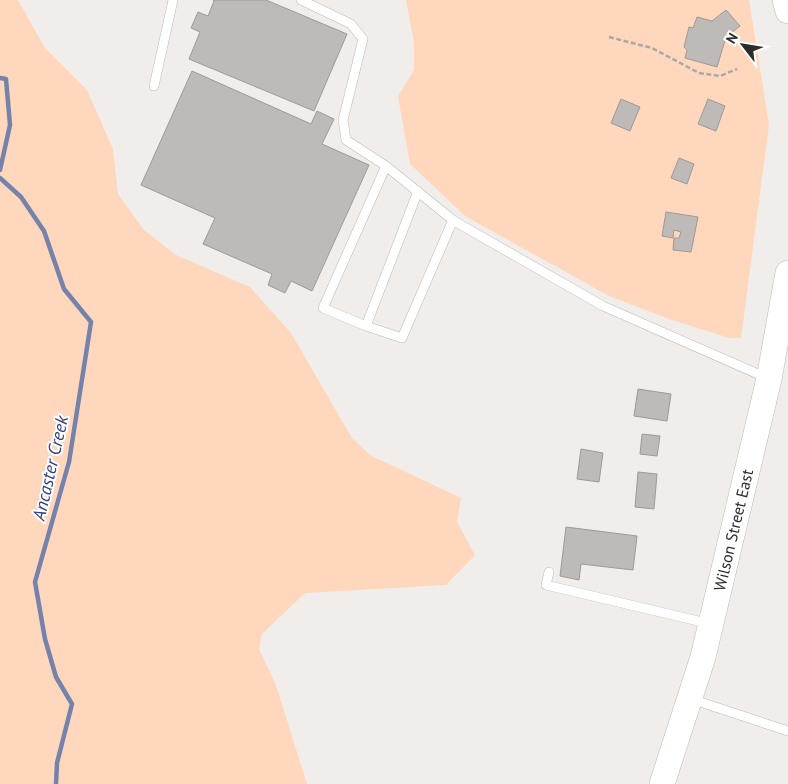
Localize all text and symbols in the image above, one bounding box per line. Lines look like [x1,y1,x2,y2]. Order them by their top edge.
north arrow [718,20,768,70]
text: N [722,30,742,47]
water label: Ancaster Creek [27,412,73,524]
street label: Wilson Street East [709,467,757,593]

